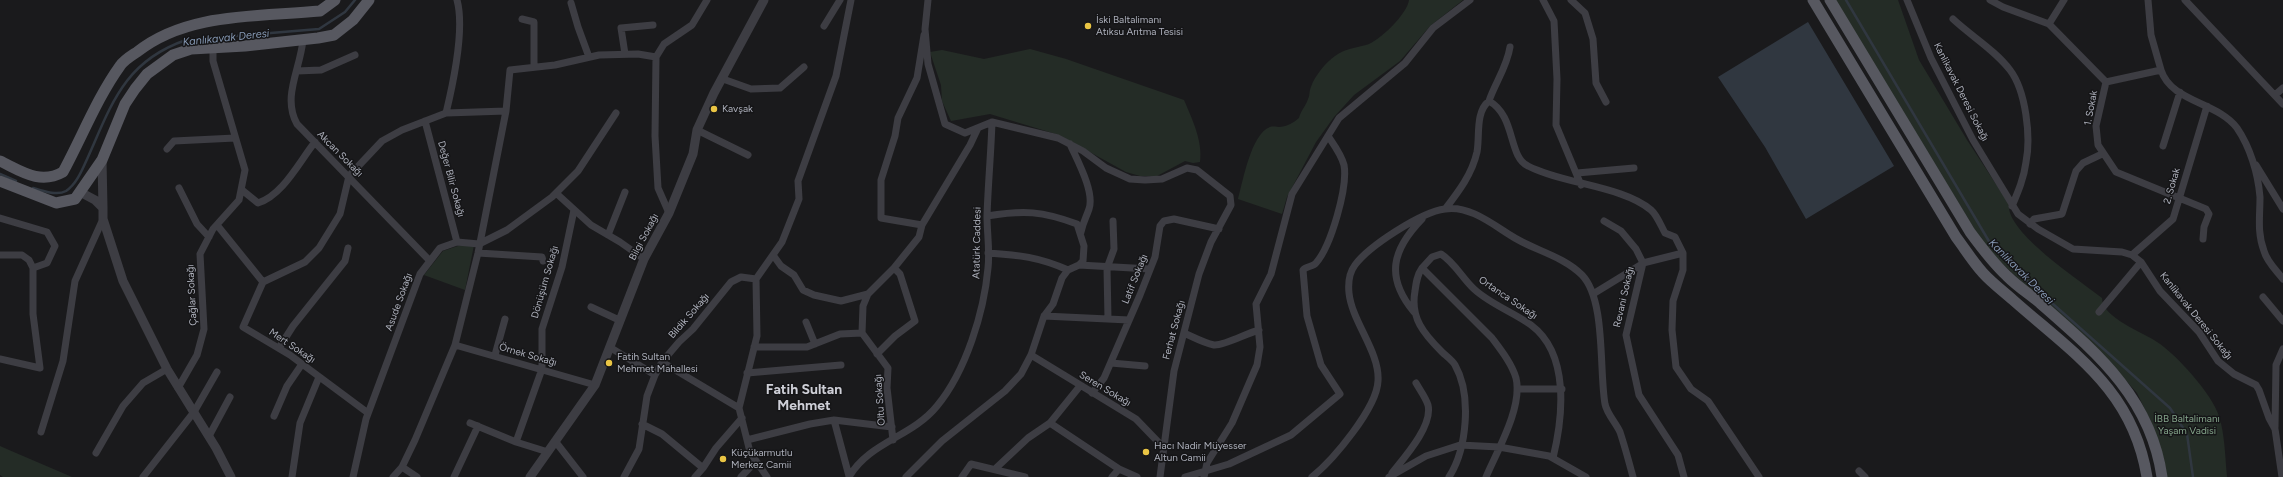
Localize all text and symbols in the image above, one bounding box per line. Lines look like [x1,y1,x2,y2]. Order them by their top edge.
place label: İski Baltalimanı Atıksu Arıtma Tesisi [1096,14,1183,38]
marker: İski Baltalimanı Atıksu Arıtma Tesisi [1083,21,1093,31]
water label: Kanlıkavak Deresi [182,27,270,49]
street label: Kanlikavak Deresi Sokağı [1931,41,1991,143]
street label: 1. Sokak [2082,90,2100,126]
place label: Kavşak [722,103,753,115]
marker: Kavşak [709,104,719,114]
street label: Akcan Sokağı [315,129,365,179]
street label: Değer Bilir Sokağı [435,140,467,218]
street label: 2. Sokak [2161,167,2183,205]
street label: Atatürk Caddesi [970,207,984,279]
street label: Bilgi Sokağı [627,212,661,262]
water label: Kanlıkavak Deresi [1986,237,2056,307]
street label: Dönüşüm Sokağı [529,244,561,320]
street label: Latif Sokağı [1120,252,1150,306]
street label: Çağlar Sokağı [184,264,200,326]
street label: Revani Sokağı [1611,265,1637,329]
street label: Kanlikavak Deresi Sokağı [2157,270,2235,362]
street label: Asude Sokağı [383,271,415,333]
street label: Ortanca Sokağı [1476,274,1540,322]
street label: Bildik Sokağı [666,291,712,341]
street label: Ferhat Sokağı [1160,299,1188,361]
street label: Mert Sokağı [266,326,318,366]
street label: Örnek Sokağı [498,341,558,369]
place label: Fatih Sultan Mehmet Mahallesi [617,351,698,374]
marker: Fatih Sultan Mehmet Mahallesi [604,358,614,368]
street label: Seren Sokağı [1077,369,1133,409]
street label: Oltu Sokağı [872,374,888,426]
district label: Fatih Sultan Mehmet [766,382,842,414]
park label: İBB Baltalimanı Yaşam Vadisi [2154,413,2220,436]
place label: Hacı Nadir Müyesser Altun Camii [1154,440,1246,464]
place label: Küçükarmutlu Merkez Camii [731,447,793,470]
marker: Hacı Nadir Müyesser Altun Camii [1141,447,1151,457]
marker: Küçükarmutlu Merkez Camii [718,454,728,464]

